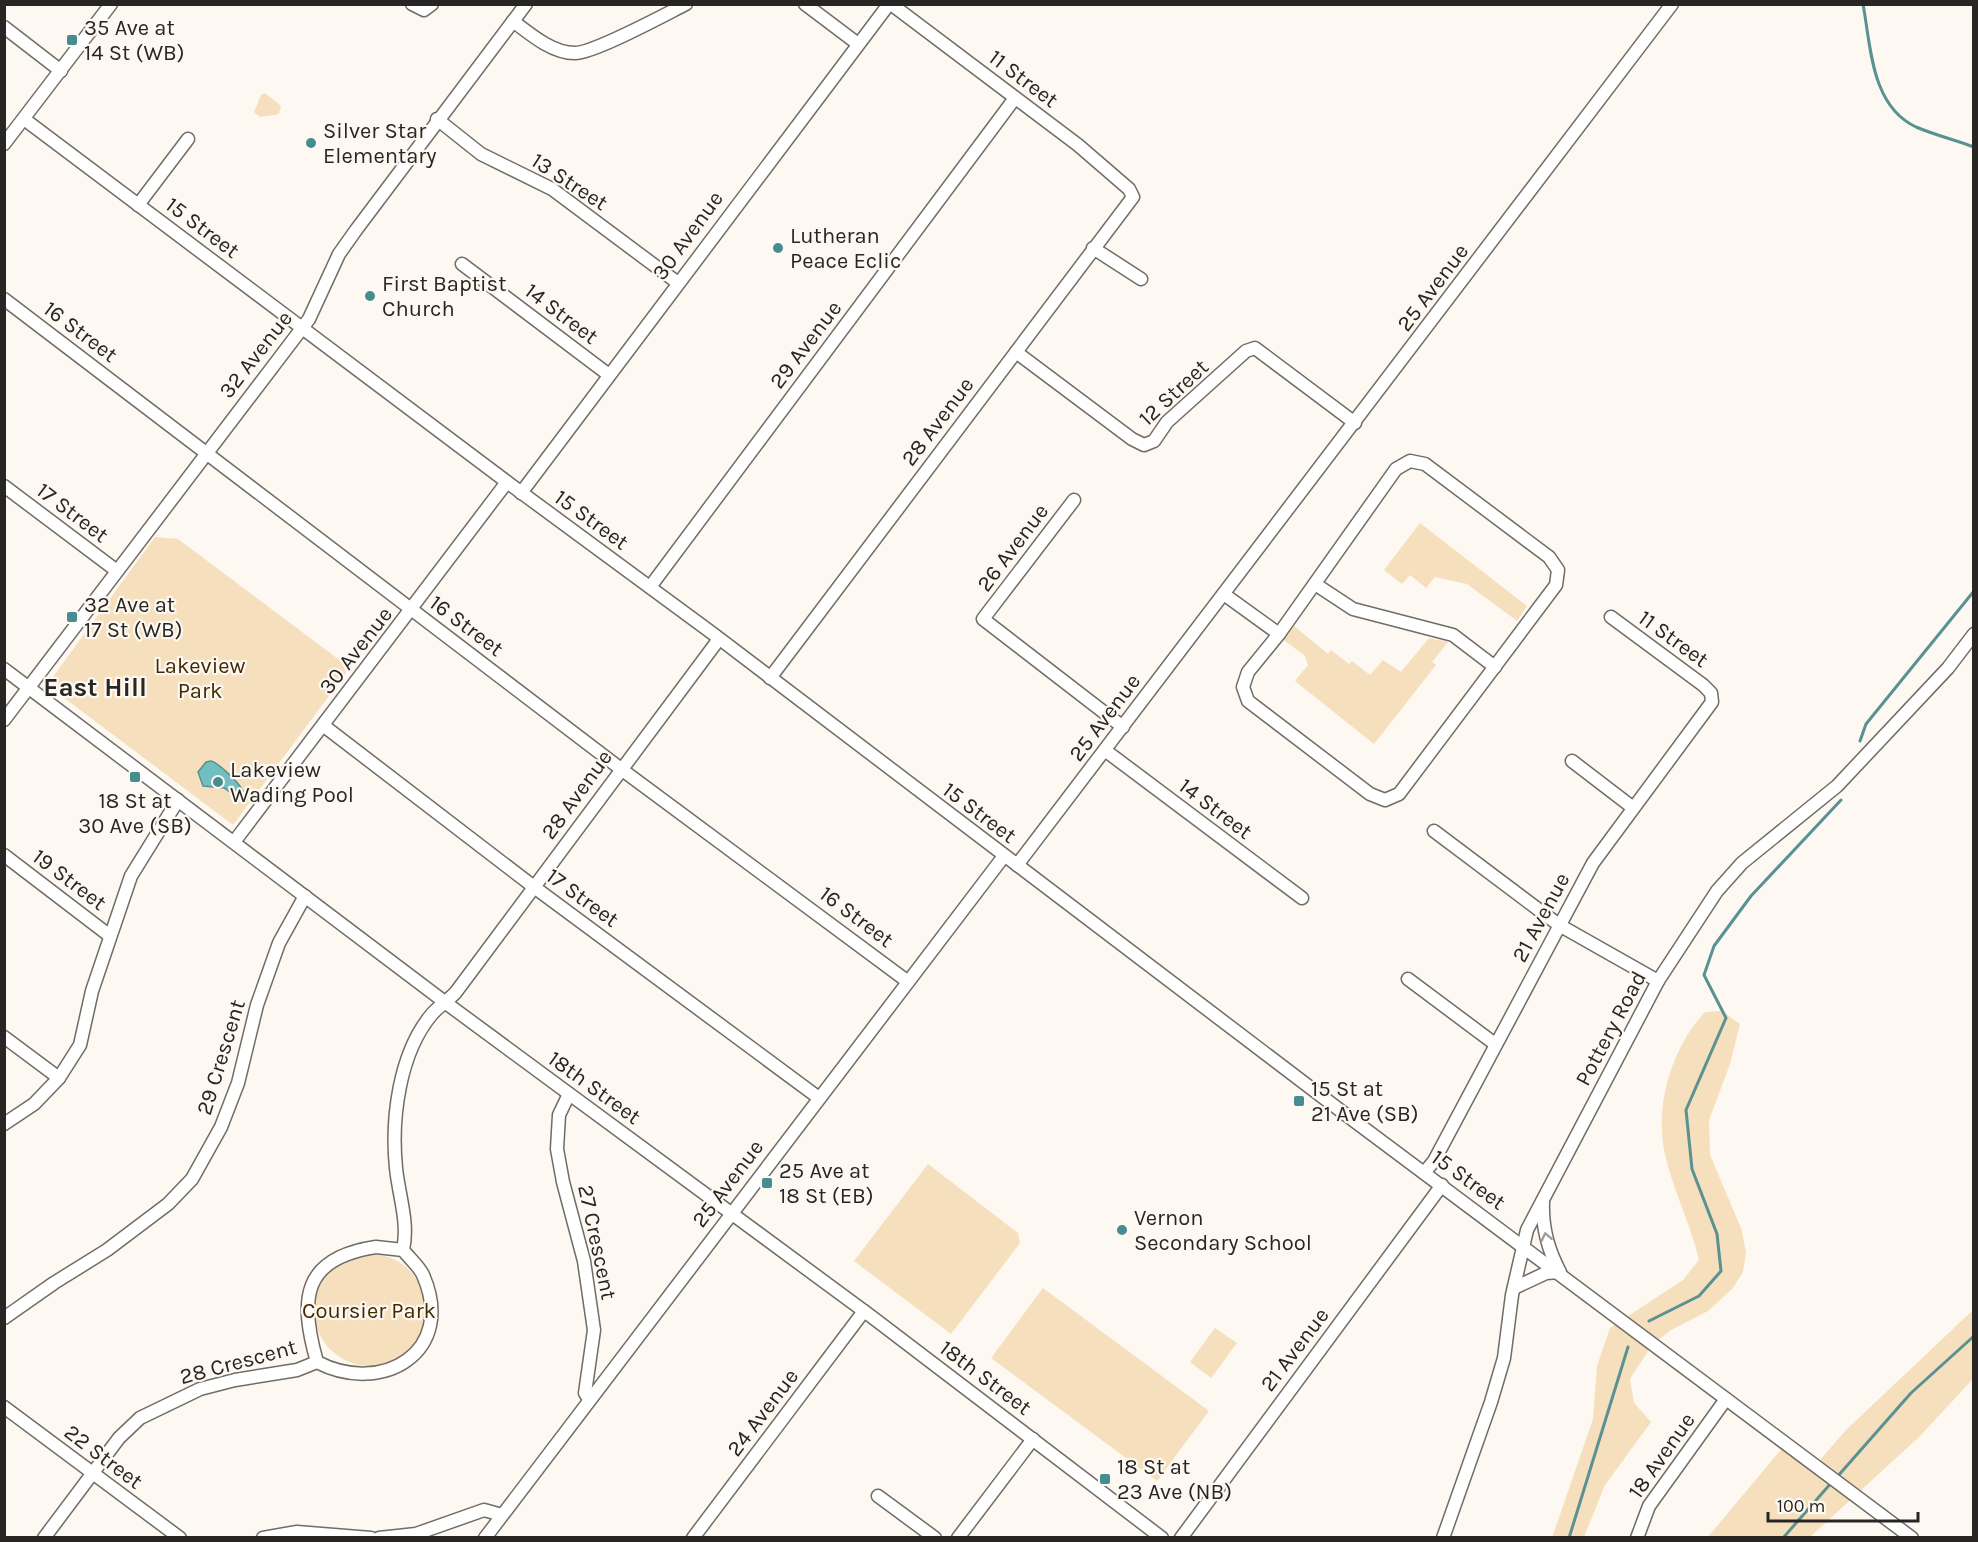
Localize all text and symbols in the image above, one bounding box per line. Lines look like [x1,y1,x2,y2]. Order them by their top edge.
place label: 35 Ave at 14 St (WB) [84,15,185,66]
marker: 35 Ave at 14 St (WB) [65,33,79,47]
street label: 11 Street [984,44,1063,113]
place label: Silver Star Elementary [323,118,437,169]
marker: Silver Star Elementary [304,136,318,150]
street label: 13 Street [526,148,613,216]
street label: 30 Avenue [647,186,729,285]
street label: 15 Street [161,192,244,264]
place label: Lutheran Peace Eclic [790,223,901,274]
street label: 25 Avenue [1391,239,1474,336]
marker: Lutheran Peace Eclic [771,241,785,255]
place label: First Baptist Church [382,271,506,322]
street label: 14 Street [520,278,603,350]
marker: First Baptist Church [363,289,377,303]
street label: 16 Street [38,296,122,368]
street label: 29 Avenue [764,296,847,394]
street label: 32 Avenue [214,306,298,403]
street label: 12 Street [1133,354,1214,431]
street label: 28 Avenue [896,372,979,471]
street label: 17 Street [31,477,113,548]
street label: 15 Street [549,484,634,555]
street label: 26 Avenue [971,499,1054,597]
street label: 16 Street [424,590,508,662]
place label: 32 Ave at 17 St (WB) [84,592,183,643]
street label: 30 Avenue [314,602,398,699]
street label: 11 Street [1633,605,1713,673]
marker: 32 Ave at 17 St (WB) [65,610,79,624]
park label: Lakeview Park [155,653,246,704]
street label: 25 Avenue [1063,669,1146,766]
district label: East Hill [43,672,147,703]
street label: 28 Avenue [536,745,618,844]
place label: Lakeview Wading Pool [230,757,354,808]
marker: 18 St at 30 Ave (SB) [128,770,142,784]
street label: 14 Street [1174,773,1257,845]
marker: Lakeview Wading Pool [211,775,225,789]
street label: 15 Street [938,777,1021,849]
place label: 18 St at 30 Ave (SB) [78,788,192,839]
street label: 19 Street [27,844,111,916]
street label: 17 Street [541,863,624,933]
street label: 21 Avenue [1506,868,1575,967]
street label: 16 Street [814,881,898,953]
street label: Pottery Road [1570,967,1652,1090]
street label: 29 Crescent [191,996,251,1118]
street label: 18th Street [543,1046,646,1130]
place label: 15 St at 21 Ave (SB) [1311,1076,1419,1127]
marker: 15 St at 21 Ave (SB) [1292,1094,1306,1108]
street label: 25 Avenue [686,1135,769,1232]
street label: 15 Street [1426,1144,1511,1215]
place label: 25 Ave at 18 St (EB) [779,1158,874,1209]
marker: 25 Ave at 18 St (EB) [760,1176,774,1190]
street label: 27 Crescent [572,1182,622,1302]
place label: Vernon Secondary School [1134,1205,1312,1256]
marker: Vernon Secondary School [1115,1223,1129,1237]
one-way arrow [1540,1232,1553,1242]
park label: Coursier Park [302,1298,436,1324]
street label: 21 Avenue [1255,1303,1335,1396]
street label: 28 Crescent [177,1334,300,1390]
street label: 18th Street [934,1335,1036,1421]
street label: 24 Avenue [722,1364,804,1461]
street label: 18 Avenue [1623,1408,1701,1503]
street label: 22 Street [59,1419,148,1495]
place label: 18 St at 23 Ave (NB) [1117,1454,1232,1505]
marker: 18 St at 23 Ave (NB) [1098,1472,1112,1486]
scale bar [1768,1485,1918,1523]
text: 100 m [1777,1495,1825,1517]

